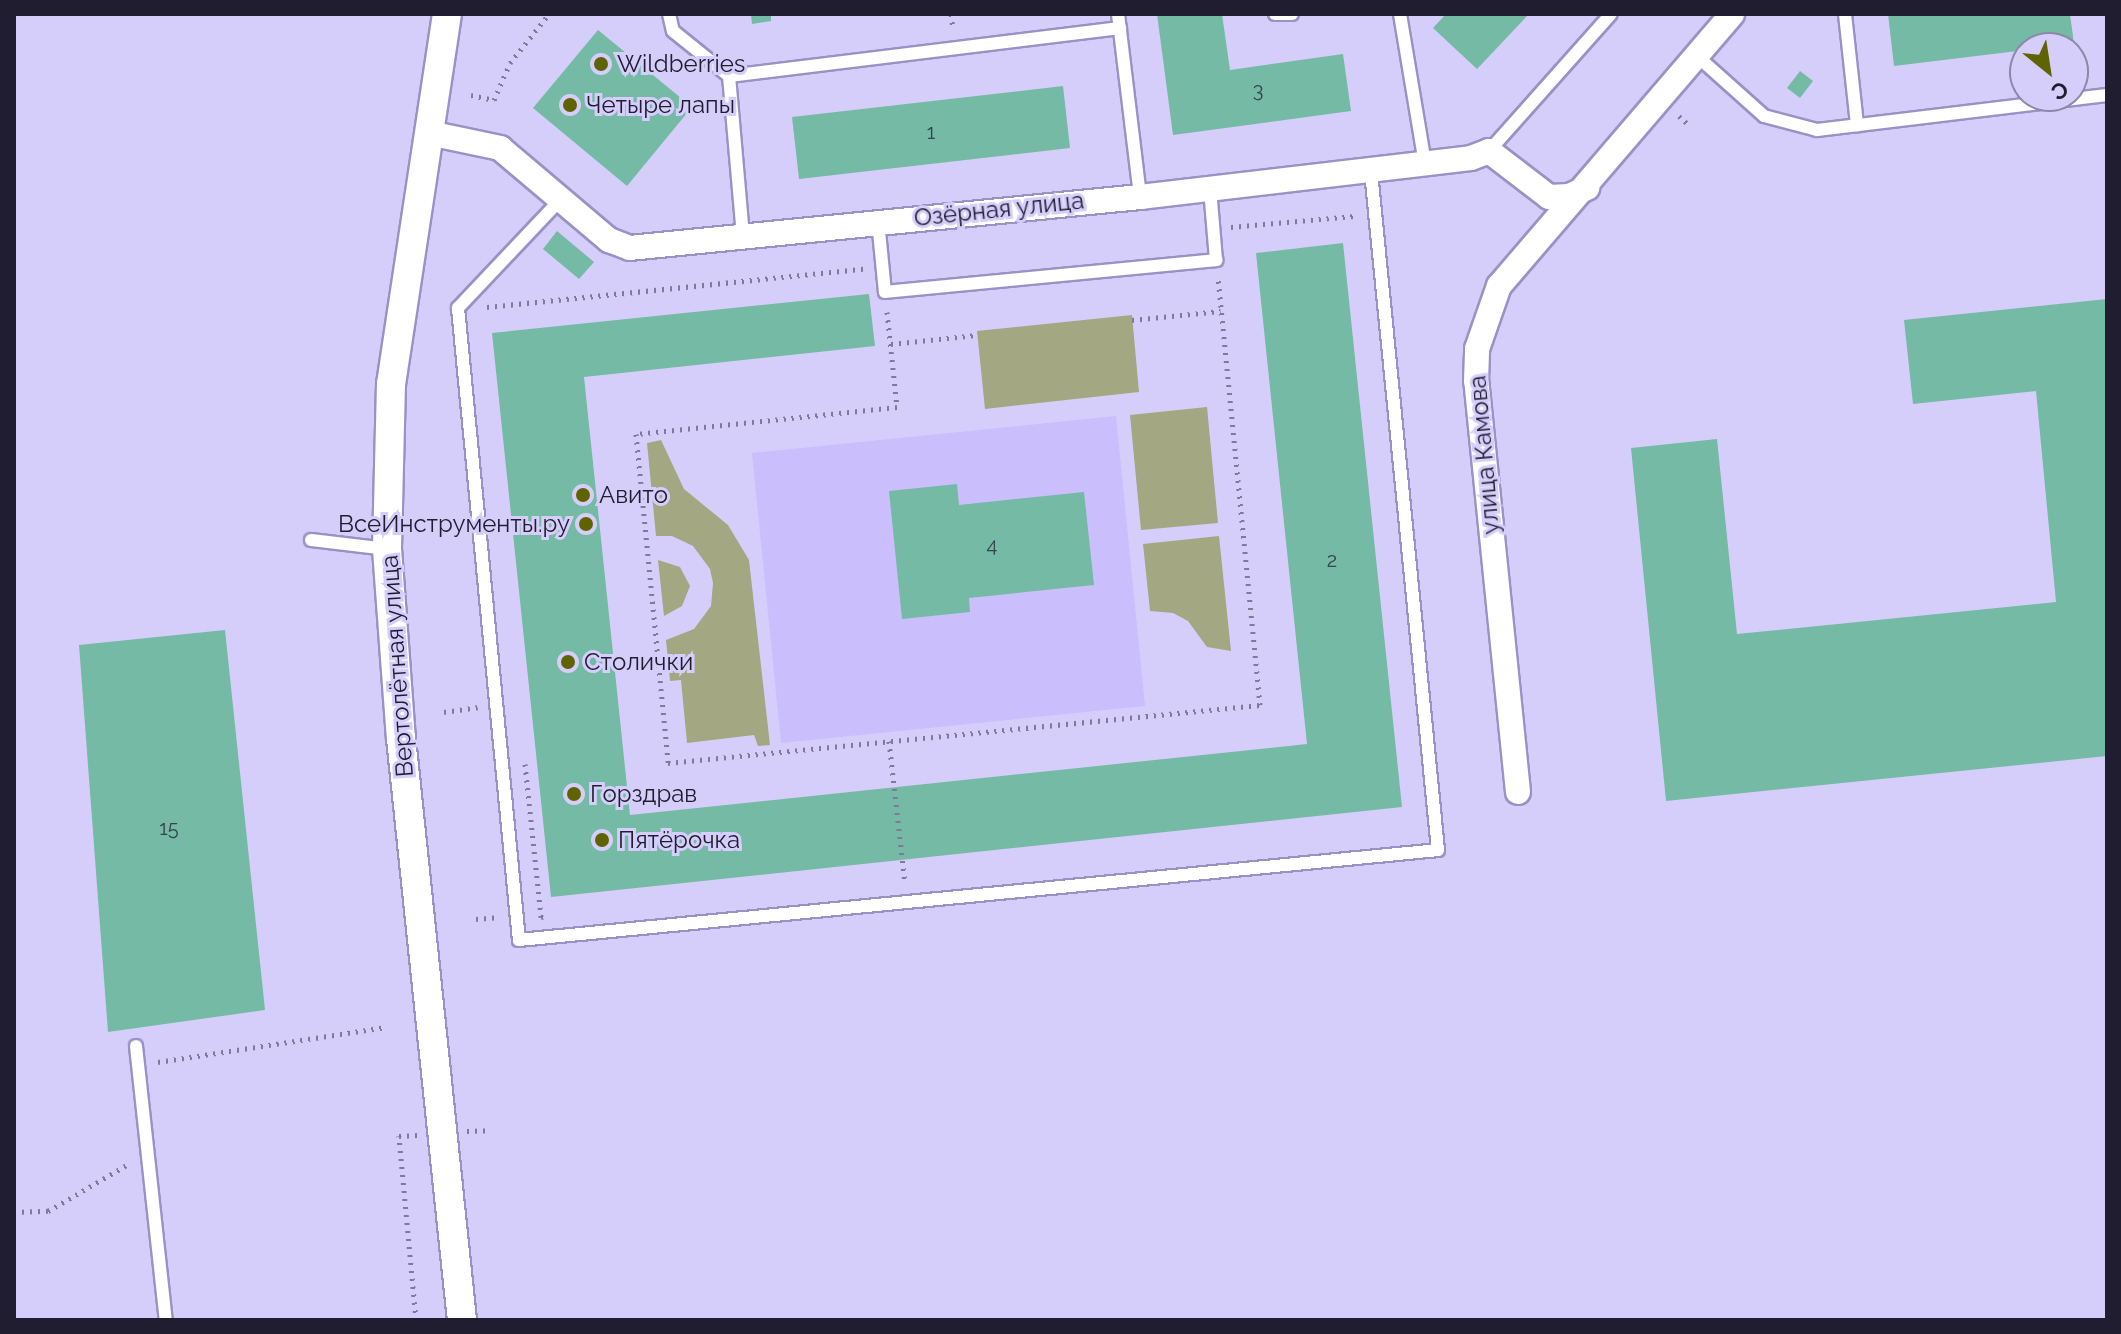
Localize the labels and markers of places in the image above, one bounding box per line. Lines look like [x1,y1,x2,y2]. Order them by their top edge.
place label: Wildberries [617,50,745,78]
marker: Wildberries [592,55,610,73]
place label: Четыре лапы [586,91,735,119]
marker: Четыре лапы [561,96,579,114]
place label: Авито [599,481,668,509]
marker: Авито [574,486,592,504]
place label: ВсеИнструменты.ру [338,510,570,538]
marker: ВсеИнструменты.ру [577,515,595,533]
place label: Столички [584,648,693,676]
marker: Столички [559,653,577,671]
place label: Горздрав [590,780,697,808]
marker: Горздрав [565,785,583,803]
place label: Пятёрочка [618,826,740,854]
marker: Пятёрочка [593,831,611,849]

